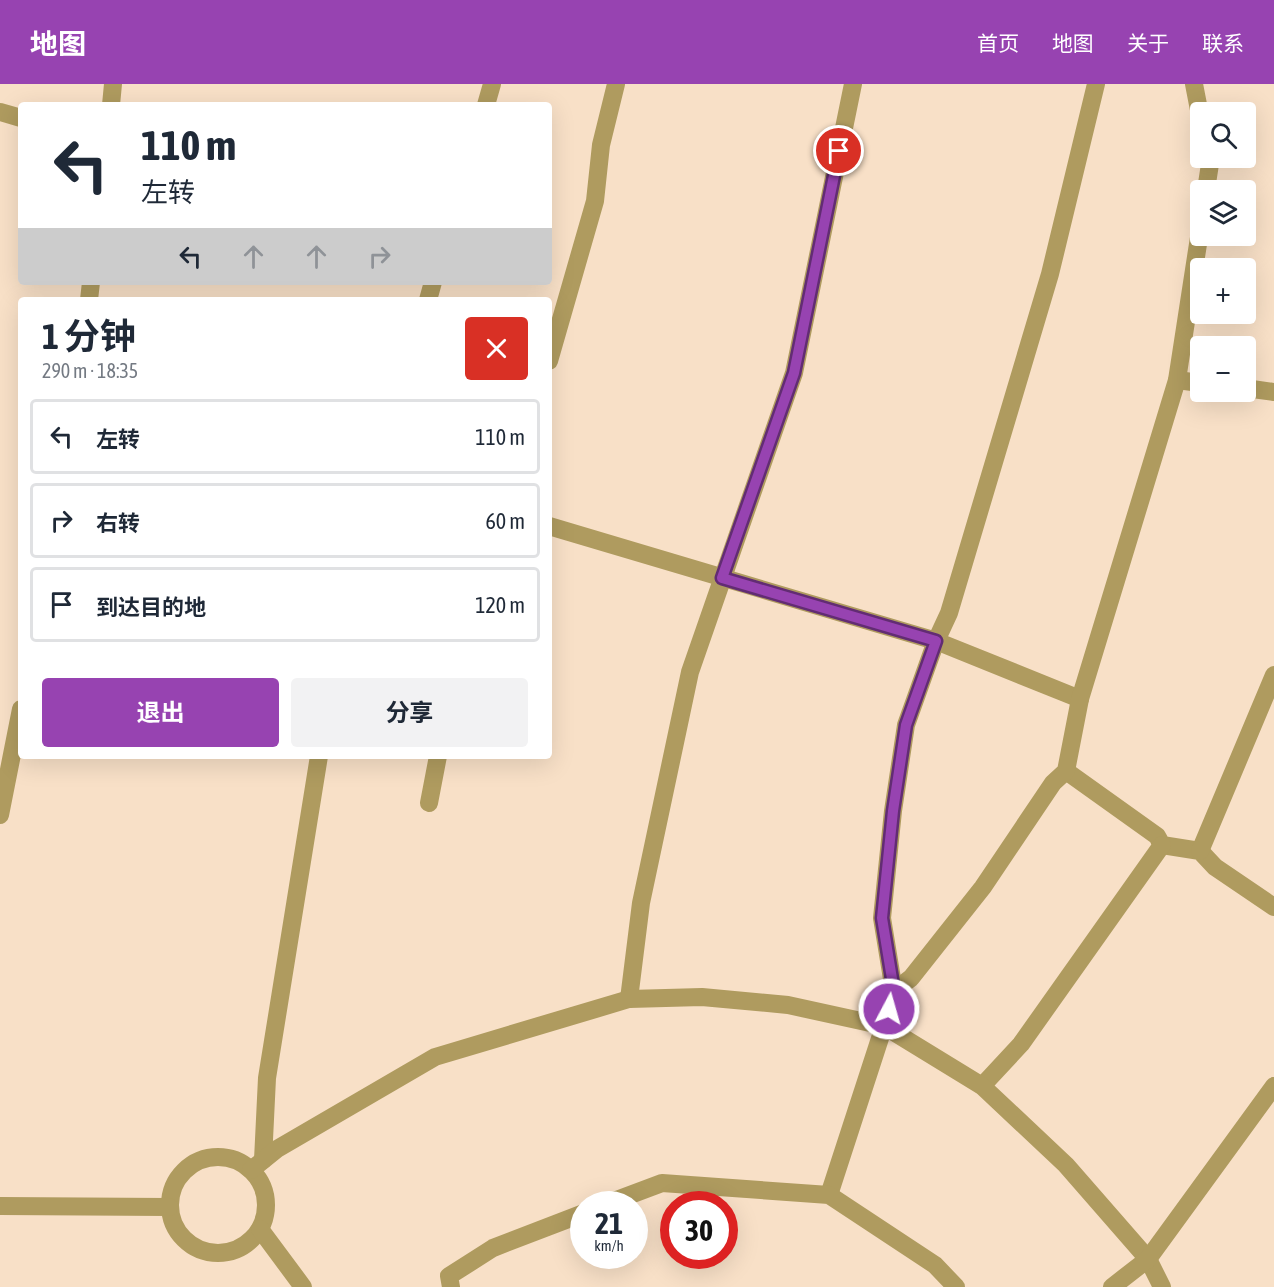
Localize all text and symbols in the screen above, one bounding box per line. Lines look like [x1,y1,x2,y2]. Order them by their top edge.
text: 地图 [30,28,86,60]
text: 首页 [977,31,1019,55]
text: 地图 [1052,31,1094,55]
text: 关于 [1127,31,1169,55]
text: 联系 [1202,31,1244,55]
map controls [1190,102,1256,402]
button: search [1190,102,1256,168]
text: 110 m [141,121,236,169]
pin [813,125,864,176]
icon: left [42,126,120,204]
icon: arrive [822,134,855,167]
text: 左转 [141,177,195,208]
button: layers [1190,180,1256,246]
icon: left [174,240,207,273]
icon: ahead [237,240,270,273]
icon: ahead [300,240,333,273]
icon: right [363,240,396,273]
button: + [1190,258,1256,324]
text: 1 分钟 [42,315,136,357]
button: close [465,317,528,380]
button: − [1190,336,1256,402]
text: 290 m · 18:35 [42,359,138,382]
icon: left [45,420,78,453]
text: 110 m [475,424,525,450]
text: 左转 [96,426,140,452]
icon: right [45,504,78,537]
text: 60 m [485,508,525,534]
text: 右转 [96,510,140,536]
icon: arrive [45,588,78,621]
text: 120 m [475,592,525,618]
text: 到达目的地 [96,594,206,620]
button: 退出 [42,678,279,747]
button: 分享 [291,678,528,747]
position arrow [857,977,921,1041]
speed limit sign: 30 [660,1191,738,1269]
text: 21 [595,1206,623,1240]
text: km/h [594,1237,624,1254]

